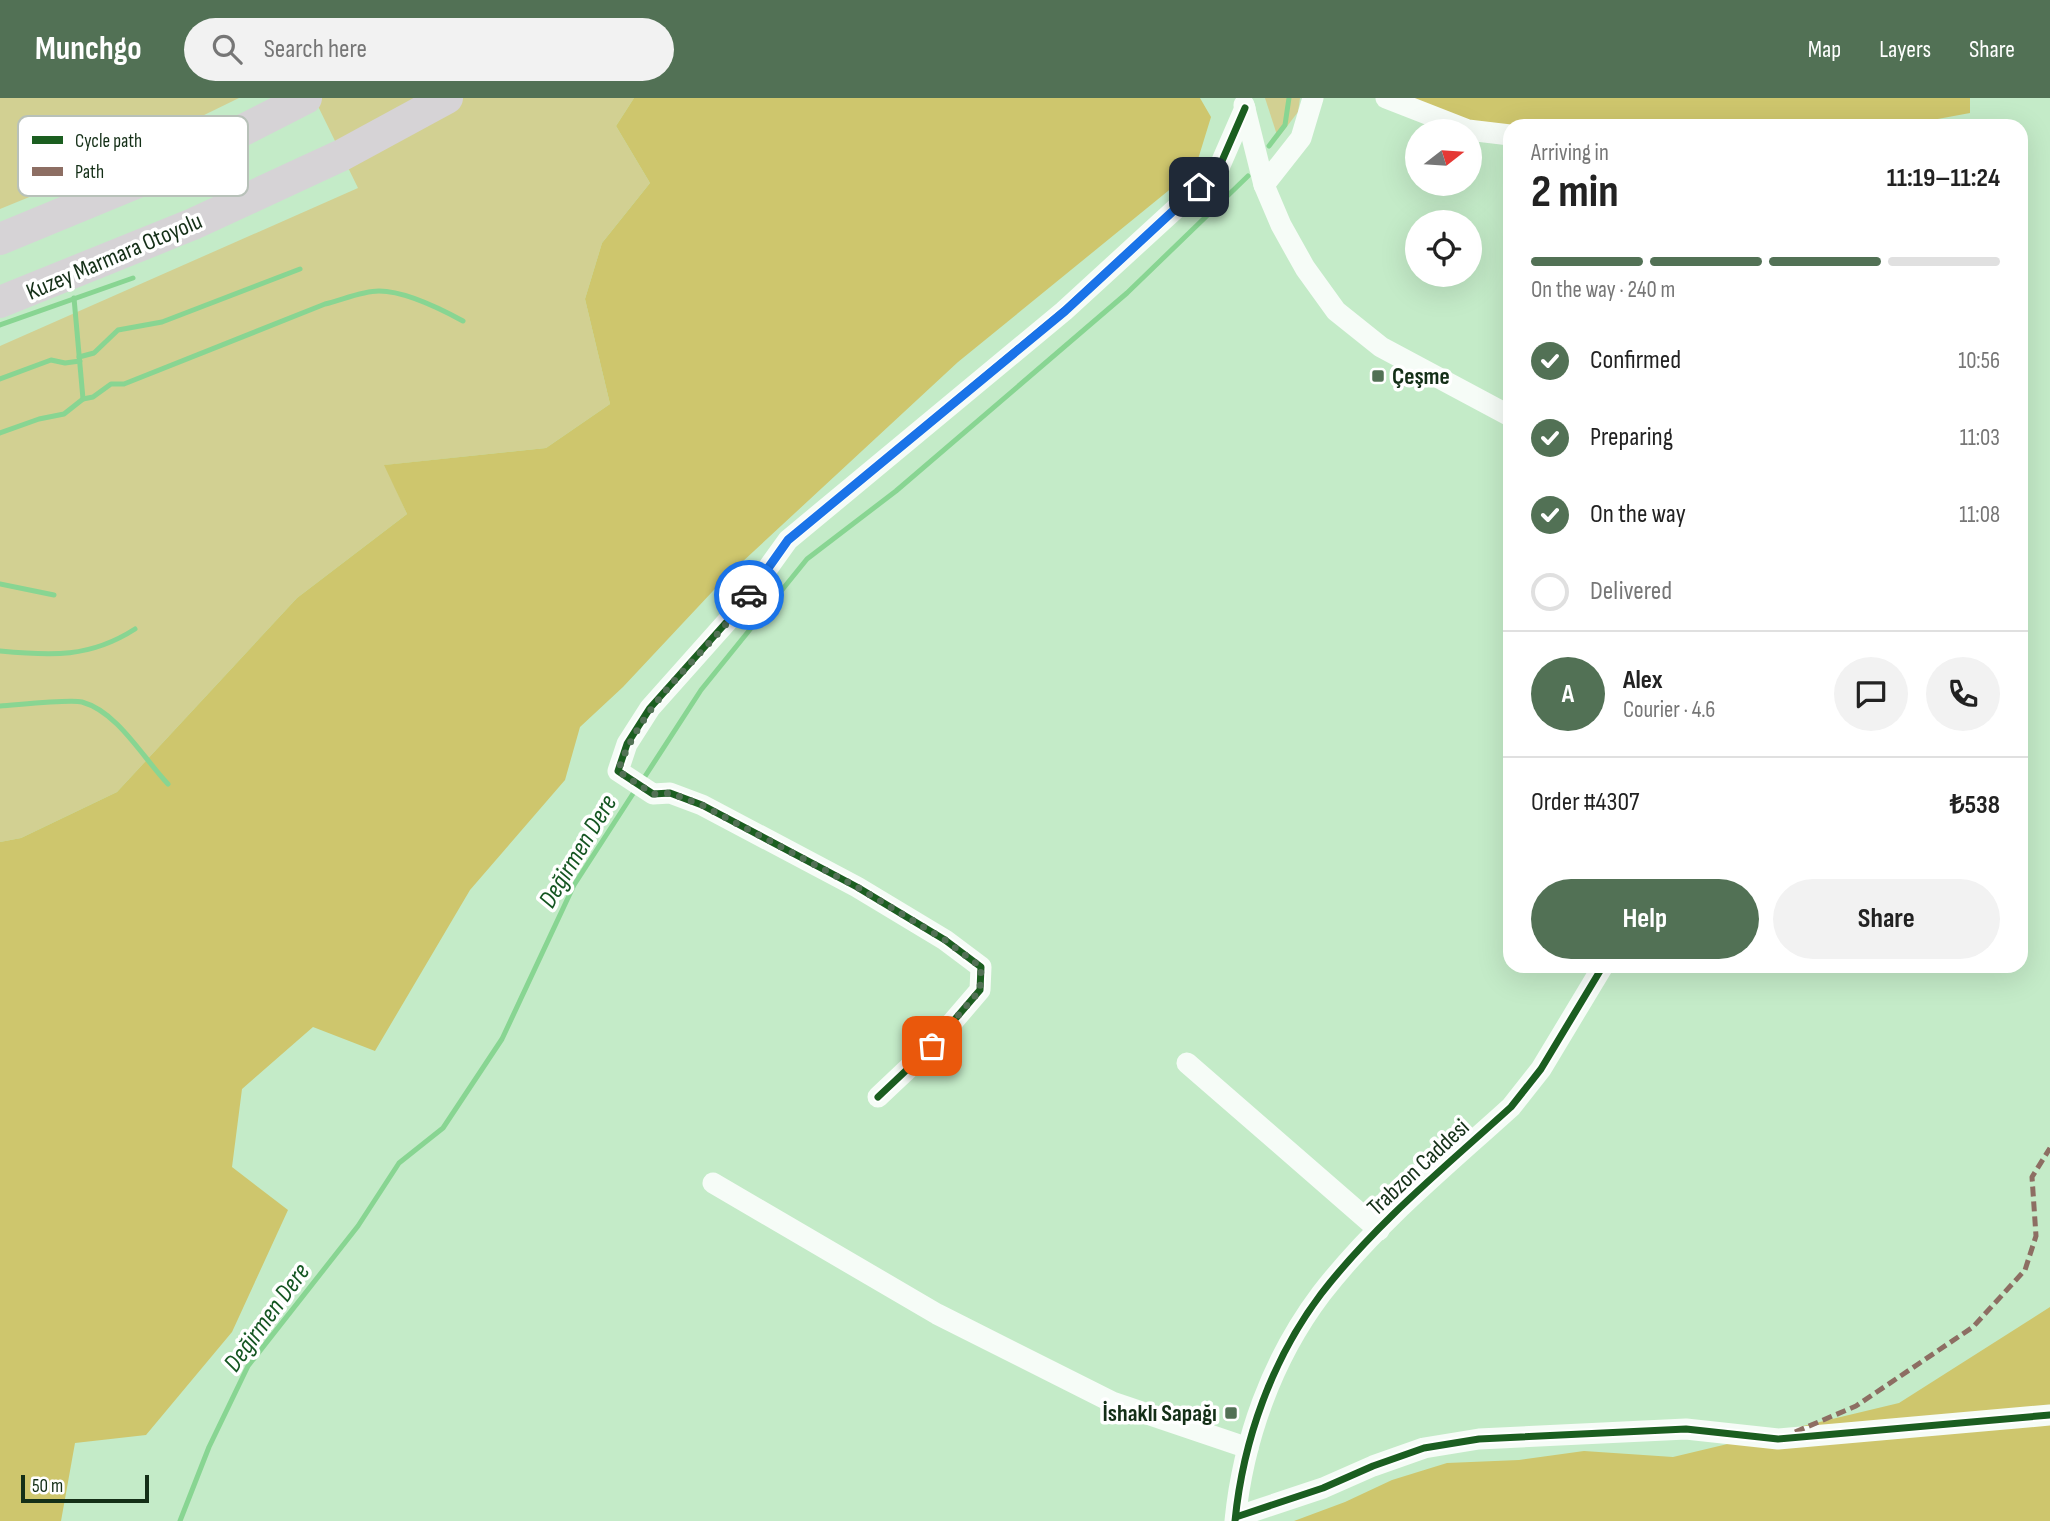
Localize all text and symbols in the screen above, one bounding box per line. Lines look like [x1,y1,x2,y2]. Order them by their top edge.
search box [184,18,674,81]
text: Munchgo [35,29,142,69]
icon: search [208,30,246,68]
text: Search here [264,34,367,65]
text: Map [1808,35,1841,64]
text: Layers [1879,35,1931,64]
text: Share [1969,35,2015,64]
legend [18,116,248,196]
north arrow [1405,119,1482,196]
map controls [1405,119,1482,287]
text: Cycle path [75,130,142,153]
text: Arriving in [1531,139,1609,167]
pin [1169,157,1229,217]
text: Path [75,161,104,184]
text: 11:19–11:24 [1887,163,2000,194]
text: 2 min [1531,165,1619,220]
icon: home [1180,168,1218,206]
street label: Kuzey Marmara Otoyolu [22,206,207,307]
button: locate [1405,210,1482,287]
text: On the way · 240 m [1531,276,1675,304]
icon: check [1531,342,1569,380]
text: Confirmed [1590,345,1681,376]
text: 10:56 [1958,347,2000,375]
place label: Çeşme [1392,362,1450,391]
marker: Çeşme [1370,368,1386,384]
icon: check [1531,419,1569,457]
text: Preparing [1590,422,1673,453]
text: 11:03 [1960,424,2000,452]
icon: check [1531,496,1569,534]
text: On the way [1590,499,1686,530]
text: 11:08 [1959,501,2000,529]
courier [714,560,784,630]
icon: car [730,576,768,614]
text: Delivered [1590,576,1672,607]
button: chat [1834,657,1908,731]
button: phone [1926,657,2000,731]
text: Alex [1623,665,1663,696]
text: A [1562,679,1574,710]
text: Courier · 4.6 [1623,696,1715,724]
text: Order #4307 [1531,787,1639,818]
water label: Değirmen Dere [532,790,624,914]
text: ₺538 [1950,790,2000,821]
button: Help [1531,879,1759,959]
button: Share [1773,879,2000,959]
pin [902,1016,962,1076]
icon: bag [913,1027,951,1065]
street label: Trabzon Caddesi [1361,1113,1475,1222]
water label: Değirmen Dere [217,1258,317,1378]
place label: İshaklı Sapağı [1103,1399,1217,1428]
marker: İshaklı Sapağı [1223,1405,1239,1421]
scale bar [21,1472,149,1504]
text: 50 m [32,1475,63,1498]

